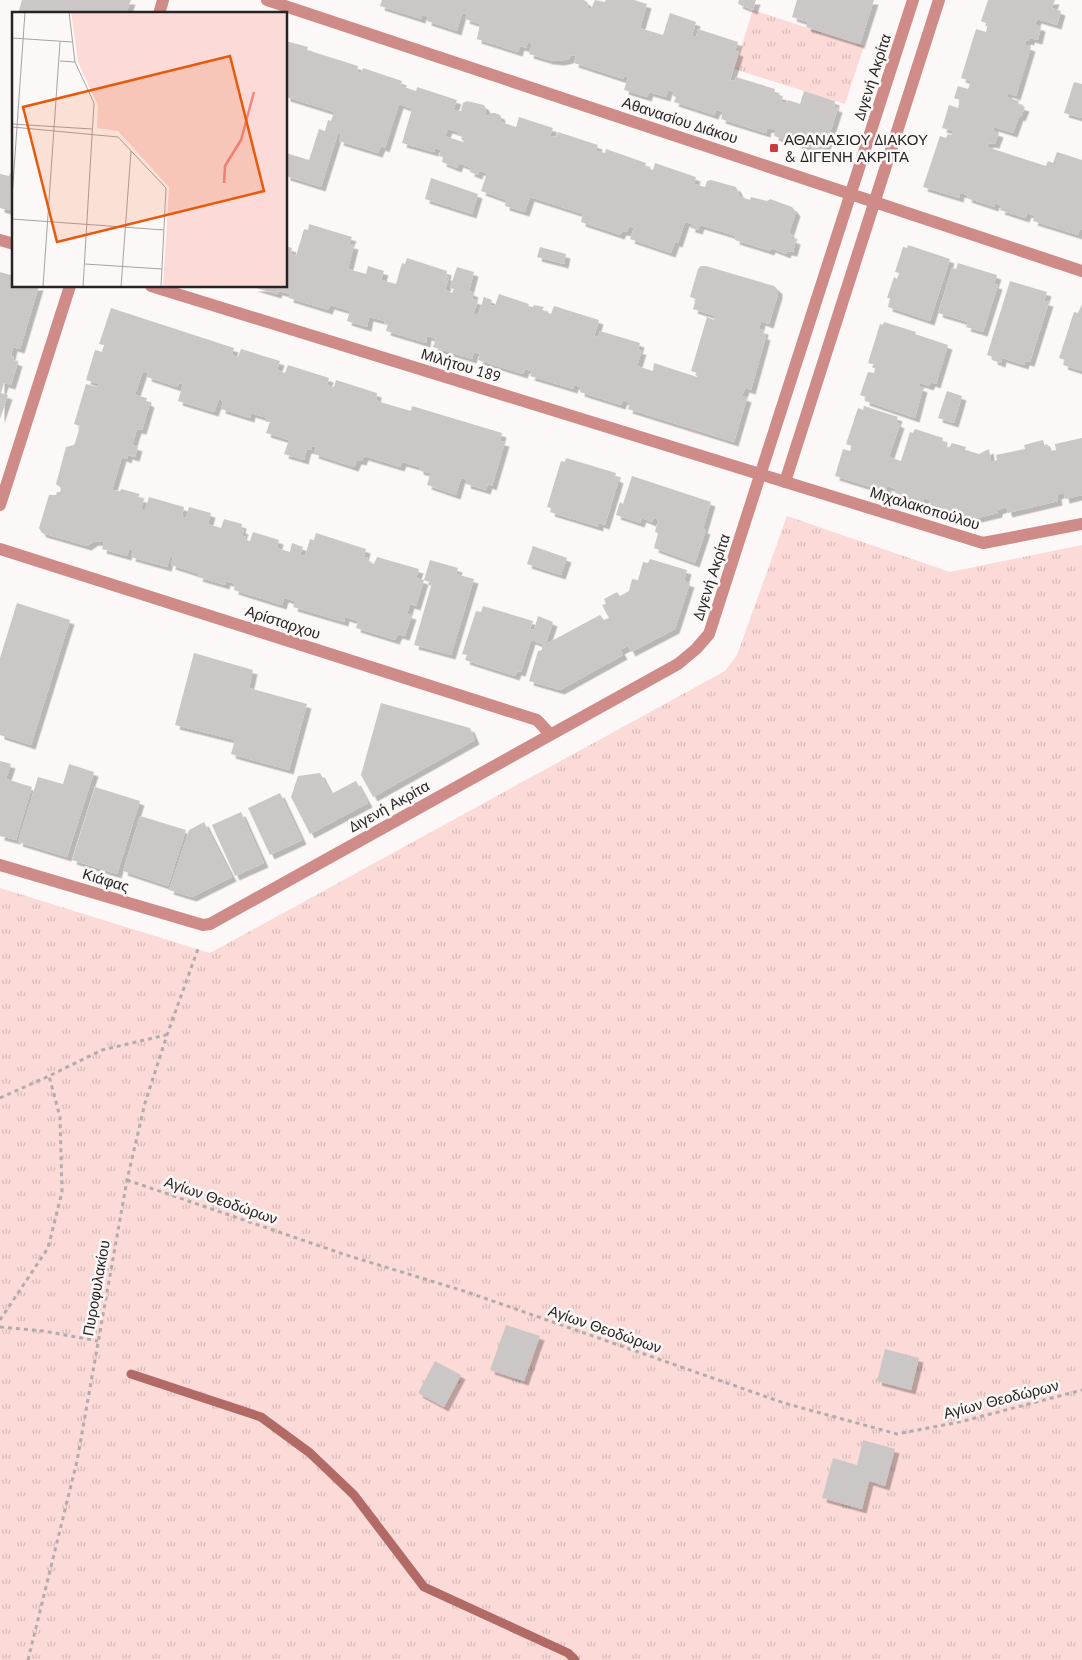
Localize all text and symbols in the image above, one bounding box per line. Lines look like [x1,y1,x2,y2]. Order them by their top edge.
inset map [12,12,288,288]
street label: Διγενή Ακρίτα [849,31,895,123]
street label: Αθανασίου Διάκου [620,92,740,148]
place label: ΑΘΑΝΑΣΙΟΥ ΔΙΑΚΟΥ & ΔΙΓΕΝΗ ΑΚΡΙΤΑ [784,130,928,166]
marker: ΑΘΑΝΑΣΙΟΥ ΔΙΑΚΟΥ & ΔΙΓΕΝΗ ΑΚΡΙΤΑ [768,142,780,154]
street label: Μιλήτου 189 [419,344,503,386]
street label: Μιχαλακοπούλου [868,482,982,534]
street label: Διγενή Ακρίτα [688,531,734,623]
street label: Αρίσταρχου [243,601,323,643]
street label: Διγενή Ακρίτα [345,776,433,836]
street label: Κιάφας [80,864,132,896]
street label: Αγίων Θεοδώρων [162,1172,280,1228]
street label: Πυροφυλακίου [78,1239,114,1337]
street label: Αγίων Θεοδώρων [546,1301,664,1357]
street label: Αγίων Θεοδώρων [941,1375,1061,1423]

